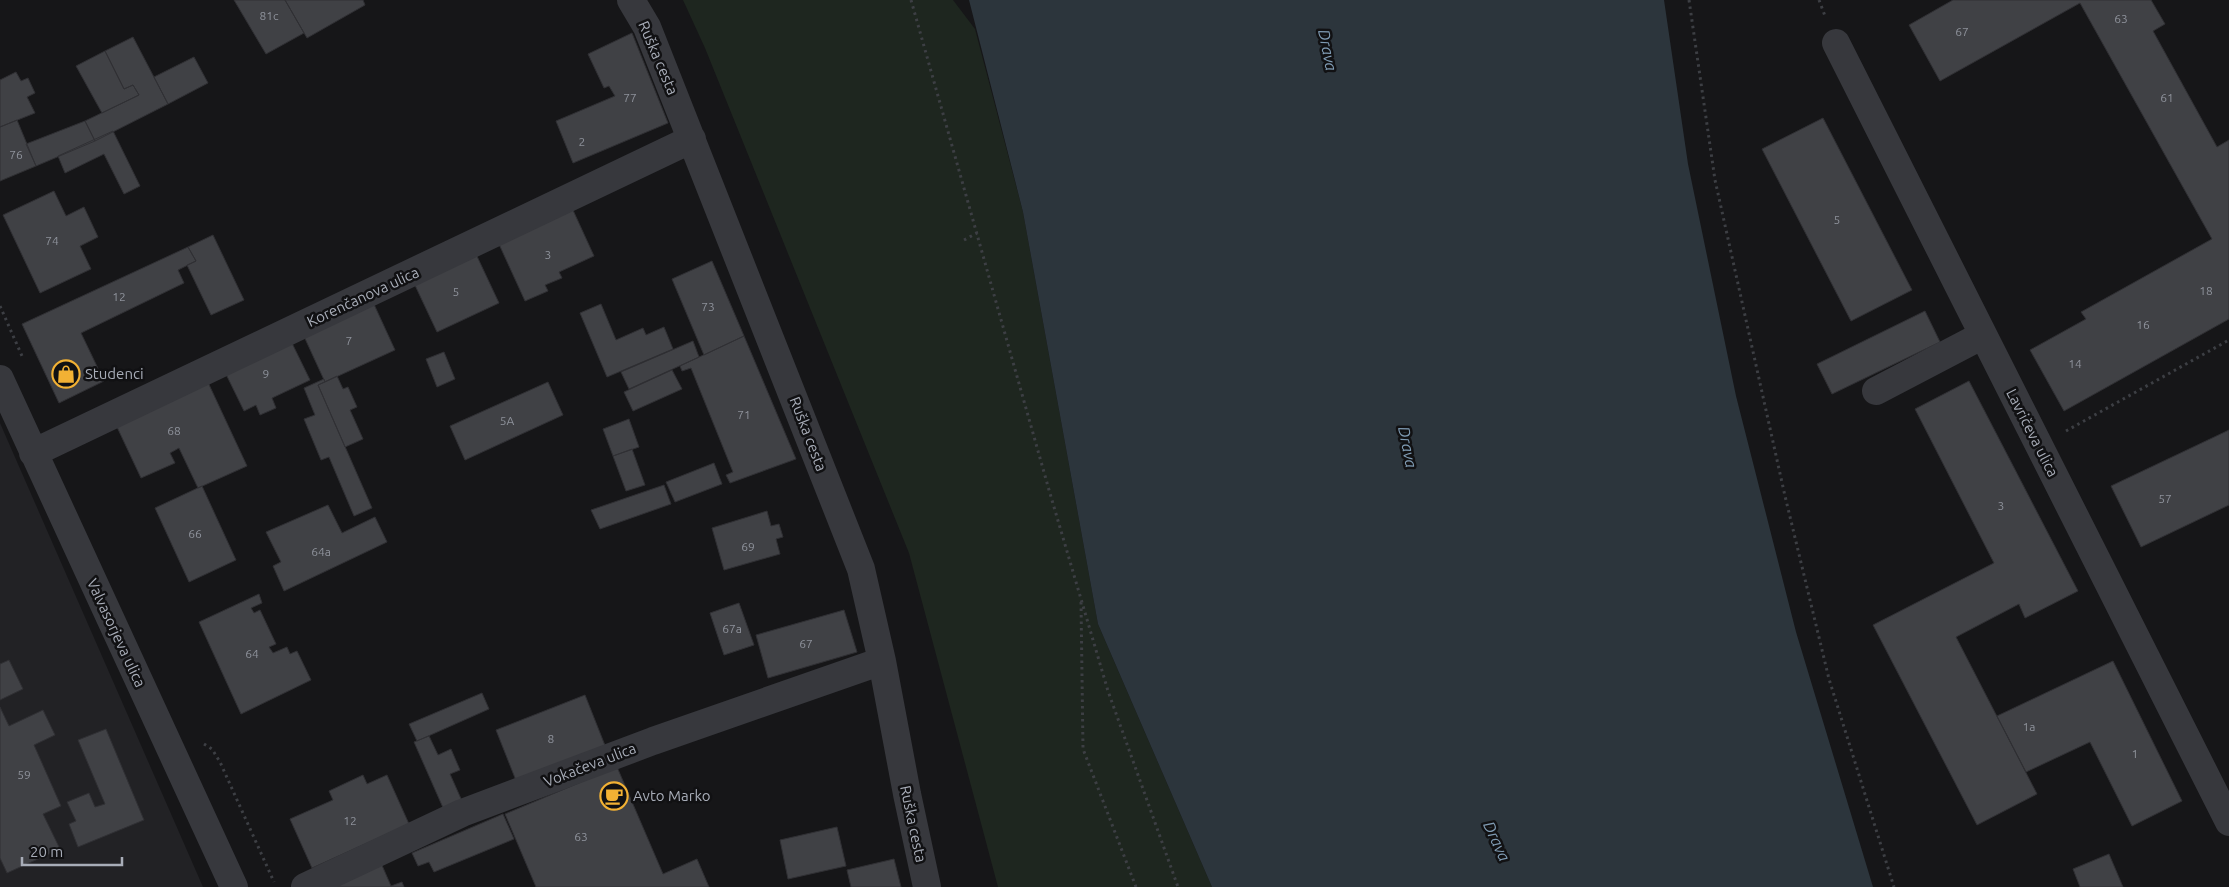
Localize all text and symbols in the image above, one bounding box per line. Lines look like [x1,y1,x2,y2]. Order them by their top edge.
house number: 81c [259,9,279,22]
house number: 63 [2114,12,2128,25]
street label: Ruška cesta [635,18,682,97]
house number: 67 [1955,25,1969,38]
water label: Drava [1315,28,1341,73]
house number: 77 [623,91,637,104]
house number: 61 [2160,91,2174,104]
house number: 2 [579,135,585,148]
house number: 76 [9,148,23,161]
house number: 5 [1834,213,1840,226]
house number: 74 [45,234,59,247]
house number: 3 [545,248,551,261]
street label: Korenčanova ulica [304,263,421,330]
house number: 18 [2199,284,2213,297]
house number: 5 [453,285,459,298]
house number: 12 [112,290,126,303]
house number: 73 [701,300,715,313]
house number: 16 [2136,318,2150,331]
house number: 7 [346,334,352,347]
house number: 14 [2068,357,2082,370]
shop icon: Studenci [51,359,81,389]
place label: Studenci [85,365,144,382]
house number: 9 [263,367,269,380]
street label: Lavričeva ulica [2003,386,2062,480]
street label: Ruška cesta [786,394,830,473]
house number: 71 [737,408,751,421]
house number: 5A [500,414,514,427]
house number: 68 [167,424,181,437]
water label: Drava [1395,425,1421,470]
house number: 57 [2158,492,2172,505]
house number: 3 [1998,499,2004,512]
house number: 66 [188,527,202,540]
house number: 69 [741,540,755,553]
house number: 64a [311,545,331,558]
street label: Valvasorjeva ulica [84,576,149,690]
house number: 67a [722,622,742,635]
house number: 67 [799,637,813,650]
house number: 64 [245,647,259,660]
house number: 1a [2023,720,2035,733]
house number: 8 [548,732,555,745]
street label: Vokačeva ulica [541,739,638,790]
house number: 1 [2132,747,2138,760]
house number: 59 [17,768,31,781]
cafe icon: Avto Marko [599,781,629,811]
street label: Ruška cesta [897,784,930,864]
place label: Avto Marko [633,787,710,804]
house number: 12 [343,814,357,827]
water label: Drava [1480,818,1514,864]
house number: 63 [574,830,588,843]
scale bar [22,834,122,866]
text: 20 m [30,843,63,860]

